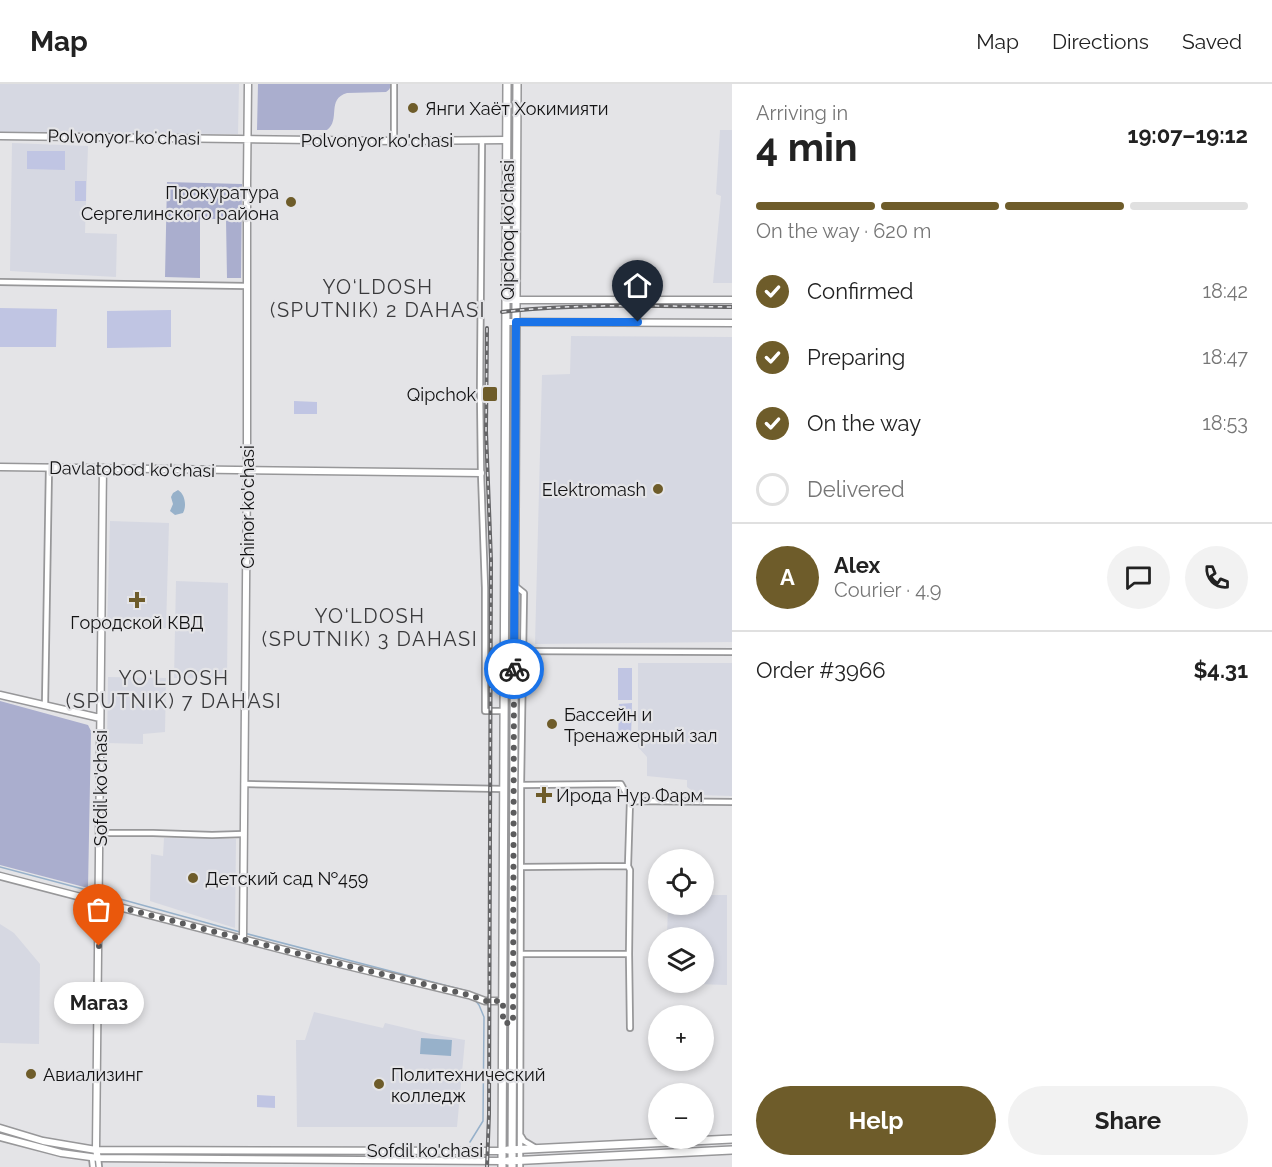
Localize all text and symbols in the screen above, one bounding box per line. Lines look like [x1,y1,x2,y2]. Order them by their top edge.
text: Map [30,25,88,58]
text: Map [976,29,1019,54]
text: Directions [1052,29,1149,54]
text: Saved [1182,29,1242,54]
place label: Янги Хаёт Хокимияти [425,98,608,119]
marker: Янги Хаёт Хокимияти [406,101,420,115]
text: Arriving in [756,101,848,125]
text: 19:07–19:12 [1128,122,1248,148]
text: 4 min [756,124,857,170]
street label: Polvonyor koʻchasi [48,125,200,149]
street label: Polvonyor ko'chasi [301,130,453,151]
street label: Qipchoq ko'chasi [497,160,518,300]
place label: Прокуратура Сергелинского района [81,182,279,224]
marker: Прокуратура Сергелинского района [284,195,298,209]
text: On the way · 620 m [756,219,931,243]
pin [612,260,663,322]
icon: home [621,269,654,302]
district label: YO‘LDOSH (SPUTNIK) 2 DAHASI [270,275,486,322]
icon: check [756,275,789,308]
text: Confirmed [807,278,914,304]
text: 18:42 [1202,279,1248,303]
icon: check [756,341,789,374]
text: Preparing [807,344,905,370]
text: 18:47 [1202,345,1248,369]
place label: Qipchok [407,384,476,405]
marker: Qipchok [481,385,499,403]
icon: check [756,407,789,440]
text: On the way [807,410,921,436]
text: 18:53 [1202,411,1248,435]
street label: Chinor ko'chasi [237,445,258,569]
street label: Davlatobod ko'chasi [49,457,215,481]
text: Delivered [807,476,905,502]
place label: Elektromash [542,479,646,500]
marker: Elektromash [651,482,665,496]
button: chat [1107,546,1170,609]
button: phone [1185,546,1248,609]
text: Alex [834,552,880,578]
text: A [780,564,795,590]
text: Courier · 4.9 [834,578,942,602]
marker: Городской КВД [128,591,146,609]
district label: YO‘LDOSH (SPUTNIK) 3 DAHASI [262,604,478,651]
place label: Городской КВД [70,612,204,633]
courier [484,639,544,699]
icon: bike [498,653,531,686]
text: Order #3966 [756,657,885,683]
text: $4.31 [1193,657,1248,683]
district label: YO‘LDOSH (SPUTNIK) 7 DAHASI [66,666,282,713]
place label: Бассейн и Тренажерный зал [564,704,718,746]
marker: Бассейн и Тренажерный зал [545,717,559,731]
street label: Sofdil ko'chasi [90,730,111,846]
place label: Ирода Нур Фарм [556,785,703,806]
marker: Ирода Нур Фарм [537,788,551,802]
map controls [648,849,714,1149]
button: locate [648,849,714,915]
place label: Детский сад №459 [205,868,368,889]
marker: Детский сад №459 [186,871,200,885]
pin [73,884,124,946]
icon: bag [82,893,115,926]
button: layers [648,927,714,993]
callout: Магаз [54,982,144,1024]
text: Магаз [70,991,128,1015]
button: + [648,1005,714,1071]
place label: Авиализинг [43,1064,143,1085]
place label: Политехнический колледж [391,1064,545,1106]
marker: Авиализинг [24,1067,38,1081]
marker: Политехнический колледж [372,1077,386,1091]
button: − [648,1083,714,1149]
button: Help [756,1086,996,1155]
button: Share [1008,1086,1248,1155]
street label: Sofdil ko'chasi [367,1140,483,1161]

